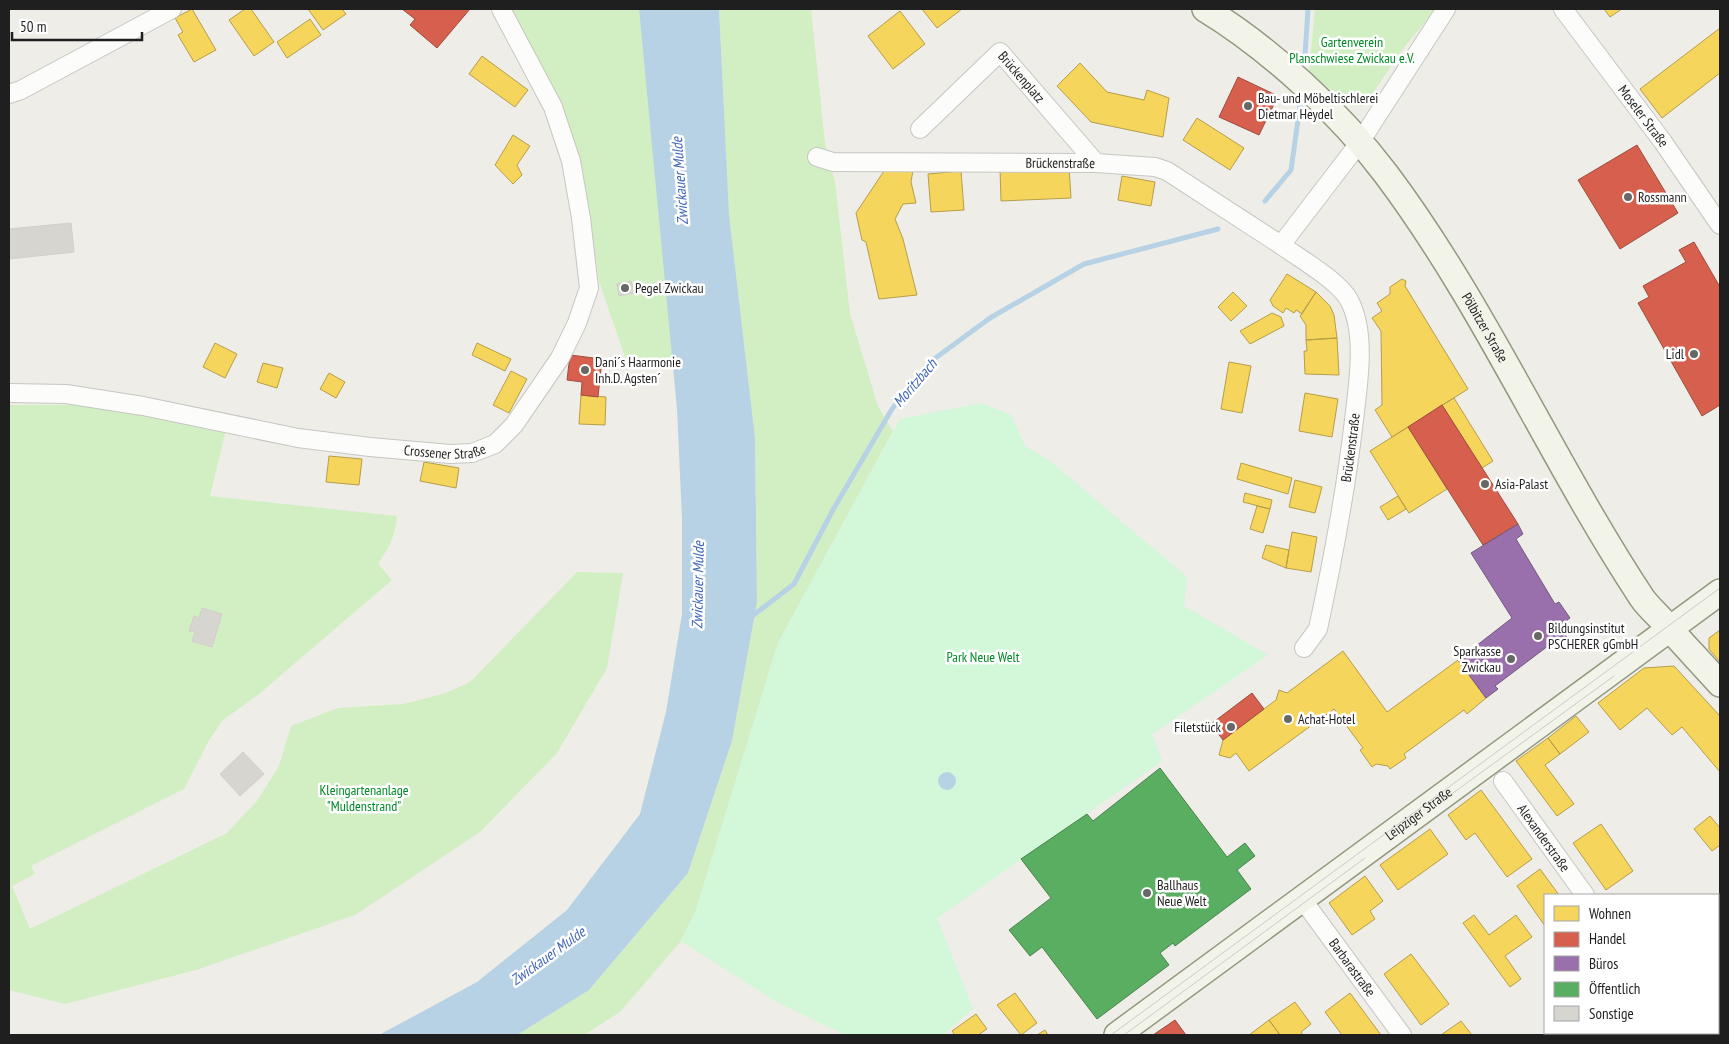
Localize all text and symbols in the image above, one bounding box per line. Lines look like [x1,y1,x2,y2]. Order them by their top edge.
scale bar [12,10,142,42]
text: 50 m [20,17,46,36]
park label: Gartenverein Planschwiese Zwickau e.V. [1289,33,1415,67]
street label: Brückenplatz [994,47,1049,107]
street label: Moseler Straße [1614,81,1673,151]
place label: Bau- und Möbeltischlerei Dietmar Heydel [1258,89,1378,123]
marker: Bau- und Möbeltischlerei Dietmar Heydel [1242,100,1254,112]
water label: Zwickauer Mulde [667,136,692,225]
street label: Brückenstraße [1025,154,1095,172]
place label: Rossmann [1638,188,1687,206]
marker: Rossmann [1622,191,1634,203]
place label: Pegel Zwickau [635,279,704,297]
marker: Pegel Zwickau [619,282,631,294]
street label: Pölbitzer Straße [1458,289,1512,366]
place label: Lidl [1666,345,1685,363]
marker: Lidl [1688,348,1700,360]
place label: Dani´s Haarmonie Inh.D. Agsten´ [595,353,681,387]
water label: Moritzbach [889,354,942,411]
marker: Dani´s Haarmonie Inh.D. Agsten´ [579,364,591,376]
street label: Brückenstraße [1337,412,1364,483]
street label: Crossener Straße [403,439,488,463]
place label: Asia-Palast [1495,475,1548,493]
marker: Asia-Palast [1479,478,1491,490]
water label: Zwickauer Mulde [687,540,708,629]
place label: Bildungsinstitut PSCHERER gGmbH [1548,619,1638,653]
marker: Bildungsinstitut PSCHERER gGmbH [1532,630,1544,642]
place label: Sparkasse Zwickau [1453,642,1501,676]
park label: Park Neue Welt [946,648,1020,666]
marker: Sparkasse Zwickau [1505,653,1517,665]
place label: Achat-Hotel [1298,710,1356,728]
marker: Achat-Hotel [1282,713,1294,725]
place label: Filetstück [1174,718,1222,736]
marker: Filetstück [1225,721,1237,733]
park label: Kleingartenanlage "Muldenstrand" [319,781,409,815]
street label: Leipziger Straße [1381,783,1456,844]
street label: Alexanderstraße [1513,800,1574,875]
place label: Ballhaus Neue Welt [1157,876,1207,910]
marker: Ballhaus Neue Welt [1141,887,1153,899]
legend [1544,894,1719,1034]
text: Wohnen [1589,904,1631,923]
water label: Zwickauer Mulde [507,922,589,989]
text: Handel [1589,929,1626,948]
street label: Barbarastraße [1325,935,1380,1000]
text: Büros [1589,954,1618,973]
text: Öffentlich [1589,979,1640,998]
text: Sonstige [1589,1004,1634,1023]

